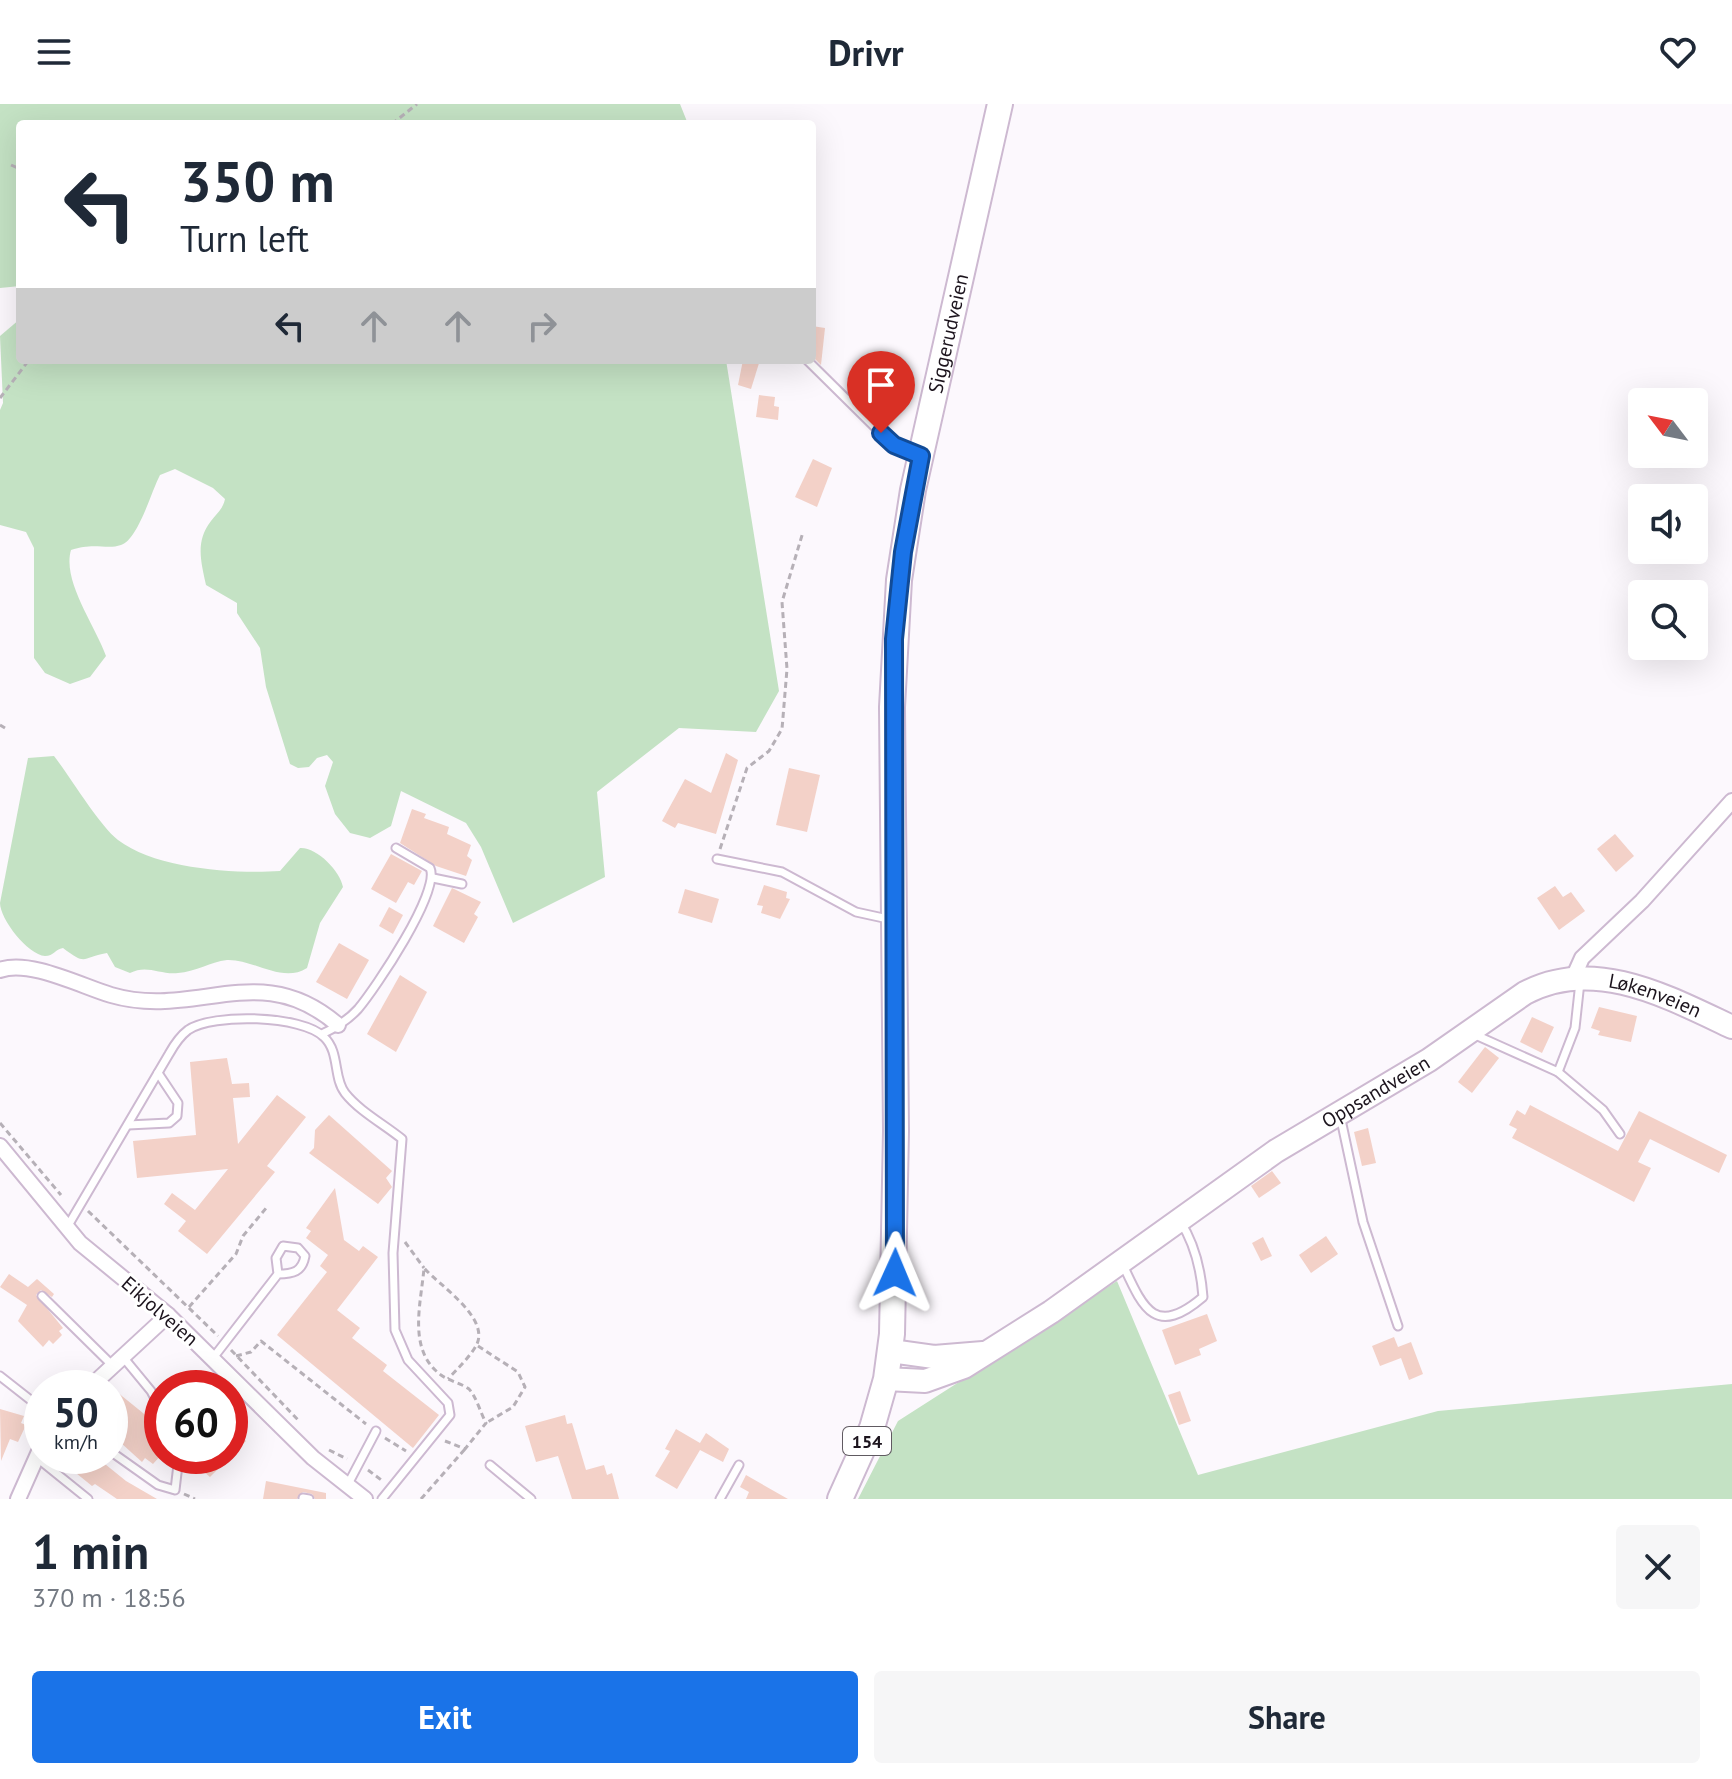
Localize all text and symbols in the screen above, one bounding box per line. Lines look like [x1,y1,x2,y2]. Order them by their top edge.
text: Drivr [828,29,904,76]
icon: menu [32,30,76,74]
icon: heart [1656,30,1700,74]
text: 350 m [180,145,335,217]
icon: left [48,152,152,256]
text: Turn left [180,215,309,262]
street label: Siggerudveien [922,271,974,396]
icon: left [268,304,312,348]
icon: ahead [352,304,396,348]
icon: ahead [436,304,480,348]
icon: right [520,304,564,348]
pin [847,351,915,433]
icon: arrive [859,363,903,407]
north arrow [1628,388,1708,468]
map controls [1628,388,1708,660]
button: sound [1628,484,1708,564]
button: search [1628,580,1708,660]
street label: Løkenveien [1607,967,1705,1024]
street label: Oppsandveien [1317,1050,1434,1134]
position arrow [853,1231,937,1315]
street label: Eikjolveien [116,1270,204,1352]
speed limit sign: 60 [144,1370,248,1474]
text: 50 [53,1386,99,1438]
road number: 154 [843,1427,891,1455]
text: km/h [54,1429,98,1455]
text: 1 min [32,1520,149,1582]
button: close [1616,1525,1700,1609]
text: 370 m · 18:56 [32,1581,186,1614]
button: Exit [32,1671,858,1763]
button: Share [874,1671,1700,1763]

